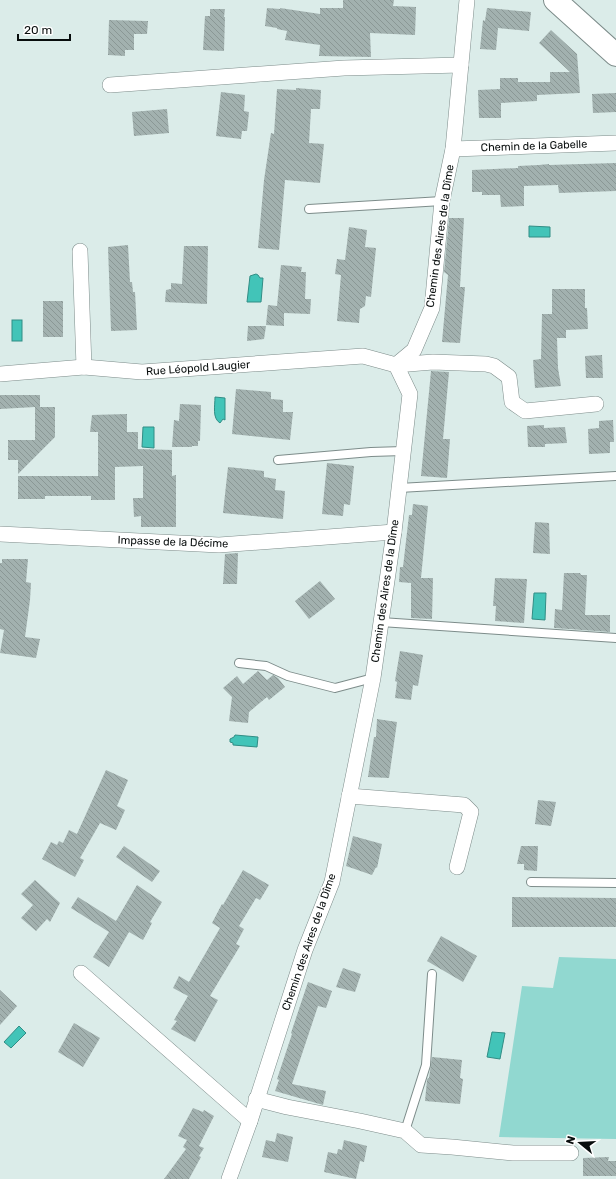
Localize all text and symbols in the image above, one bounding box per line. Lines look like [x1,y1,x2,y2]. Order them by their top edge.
scale bar [18,16,70,42]
text: 20 m [24,23,52,37]
street label: Chemin de la Gabelle [481,138,587,154]
street label: Chemin des Aires de la Dîme [424,164,456,308]
street label: Rue Léopold Laugier [145,358,251,378]
street label: Chemin des Aires de la Dîme [369,519,401,663]
street label: Impasse de la Décime [117,534,229,550]
street label: Chemin des Aires de la Dîme [279,872,339,1012]
north arrow [560,1123,600,1163]
text: N [564,1134,578,1146]

